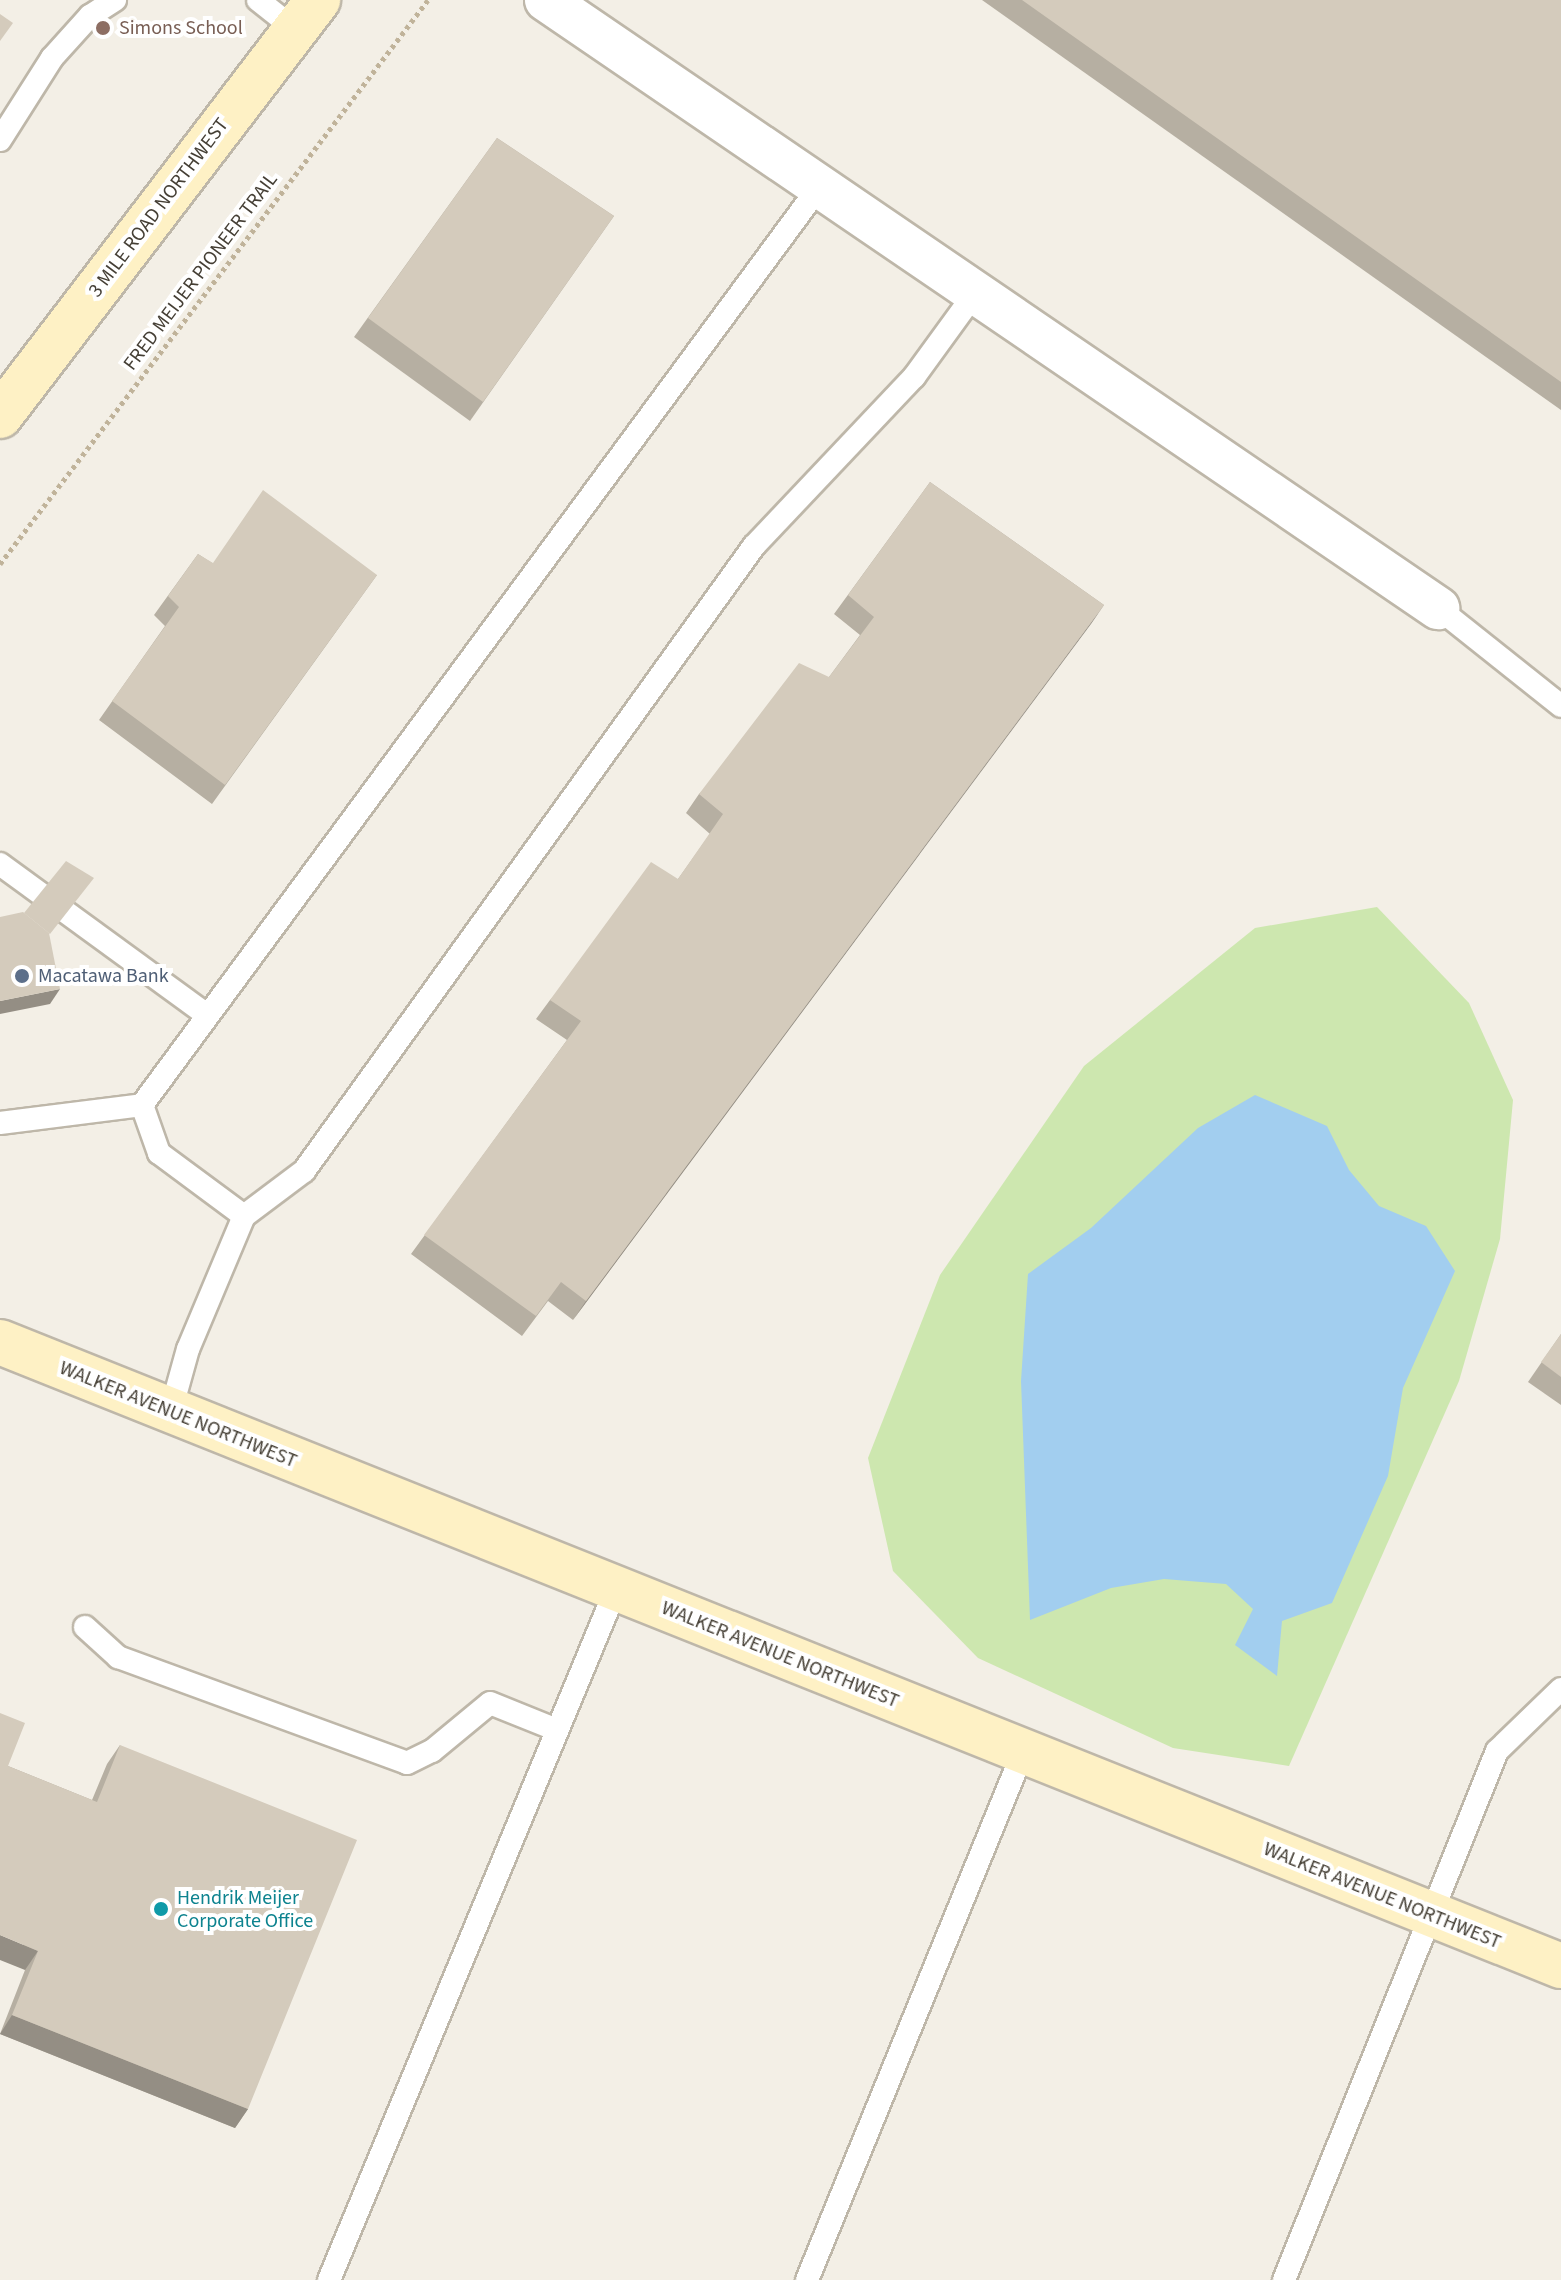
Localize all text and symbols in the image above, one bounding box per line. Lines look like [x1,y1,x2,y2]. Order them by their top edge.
place label: Simons School [119,16,243,40]
marker: Simons School [94,19,112,37]
street label: 3 MILE ROAD NORTHWEST [84,114,234,302]
street label: FRED MEIJER PIONEER TRAIL [119,169,283,375]
place label: Macatawa Bank [38,964,169,988]
marker: Macatawa Bank [13,967,31,985]
street label: WALKER AVENUE NORTHWEST [56,1356,300,1474]
street label: WALKER AVENUE NORTHWEST [658,1596,902,1714]
street label: WALKER AVENUE NORTHWEST [1260,1837,1504,1955]
place label: Hendrik Meijer Corporate Office [177,1886,313,1933]
marker: Hendrik Meijer Corporate Office [152,1900,170,1918]

